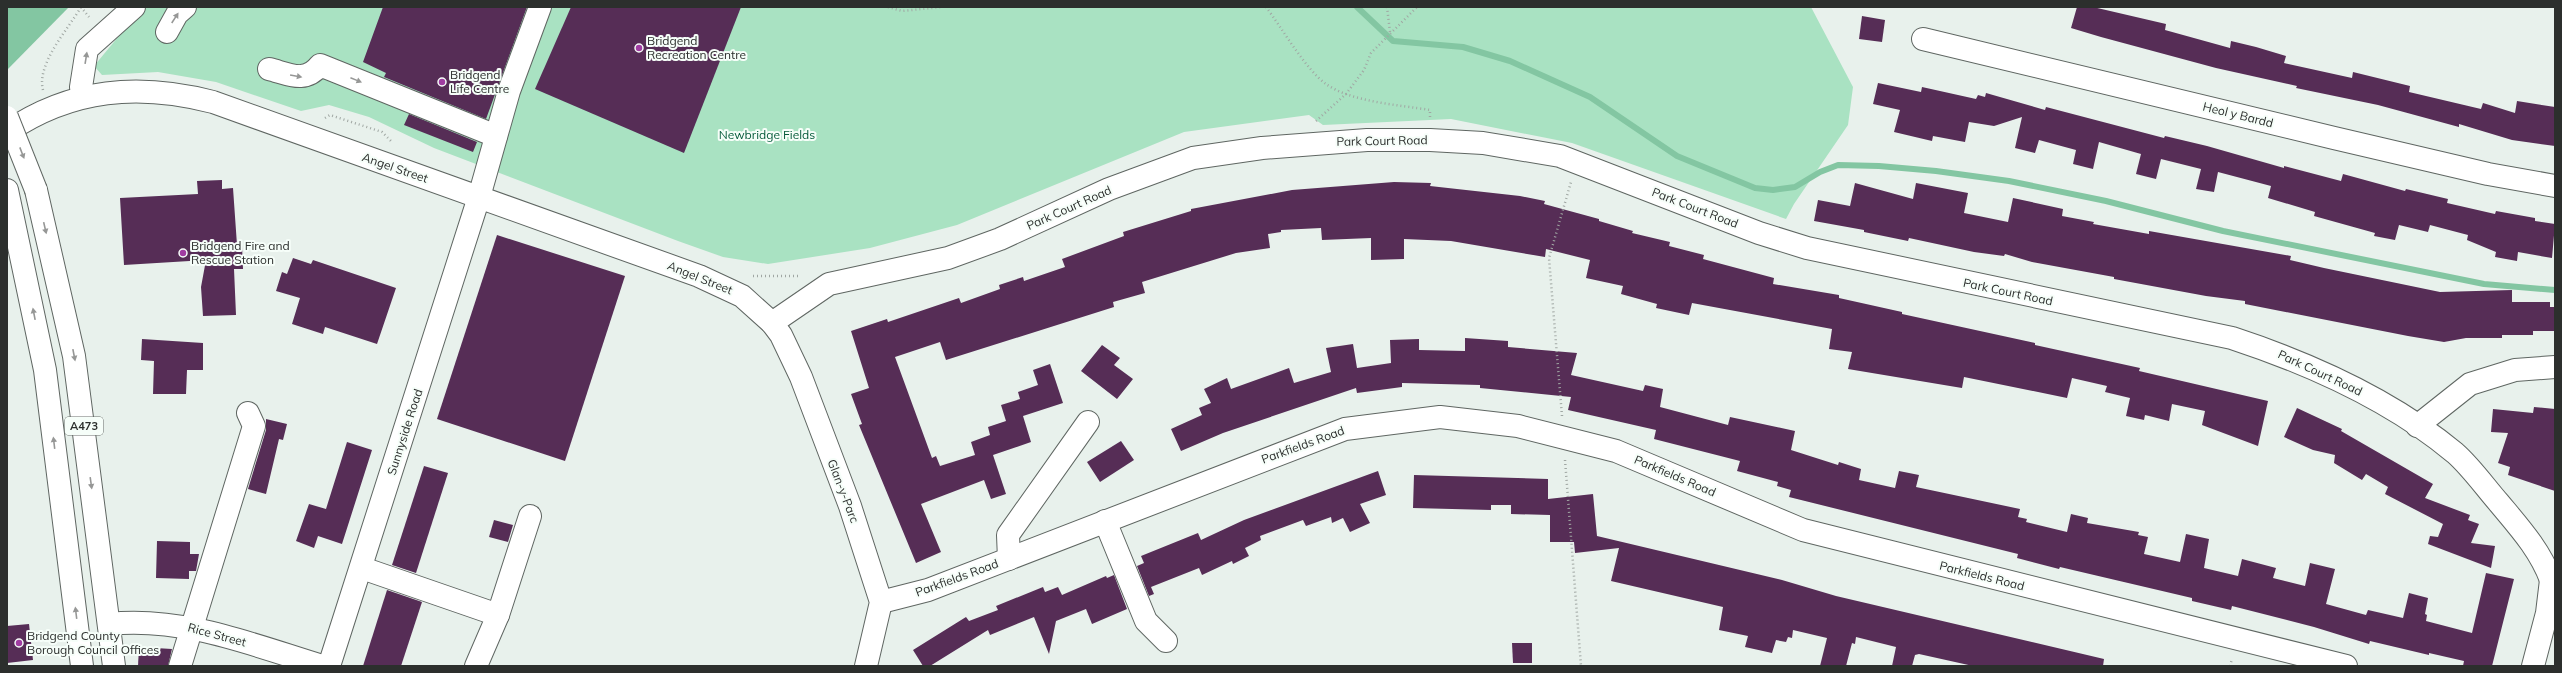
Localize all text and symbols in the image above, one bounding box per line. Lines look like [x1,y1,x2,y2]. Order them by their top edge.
one-way arrow [171,13,179,24]
place label: Bridgend Recreation Centre [647,33,746,62]
marker: Bridgend Recreation Centre [634,43,644,53]
one-way arrow [83,52,89,64]
place label: Bridgend Life Centre [450,67,509,96]
one-way arrow [290,73,303,79]
one-way arrow [350,77,362,83]
marker: Bridgend Life Centre [437,77,447,87]
street label: Heol y Bardd [2201,99,2275,131]
park label: Newbridge Fields [719,127,815,142]
street label: Park Court Road [1336,132,1428,149]
one-way arrow [20,148,26,160]
street label: Angel Street [360,149,430,186]
street label: Park Court Road [1024,182,1114,233]
street label: Park Court Road [1650,184,1741,231]
one-way arrow [42,222,48,234]
place label: Bridgend Fire and Rescue Station [191,238,290,267]
marker: Bridgend Fire and Rescue Station [178,248,188,258]
street label: Angel Street [665,258,735,297]
street label: Park Court Road [1962,275,2054,308]
one-way arrow [30,308,36,321]
street label: Park Court Road [2276,346,2365,399]
one-way arrow [71,349,77,361]
street label: Sunnyside Road [384,387,426,477]
road number: A473 [65,417,103,435]
street label: Parkfields Road [1259,423,1346,466]
one-way arrow [51,437,57,449]
street label: Parkfields Road [1632,452,1718,499]
street label: Glan-y-Parc [824,457,862,525]
one-way arrow [88,477,94,490]
street label: Parkfields Road [913,556,1000,599]
street label: Parkfields Road [1938,558,2026,593]
one-way arrow [73,607,79,619]
street label: Rice Street [186,620,248,650]
place label: Bridgend County Borough Council Offices [27,628,159,657]
marker: Bridgend County Borough Council Offices [14,638,24,648]

